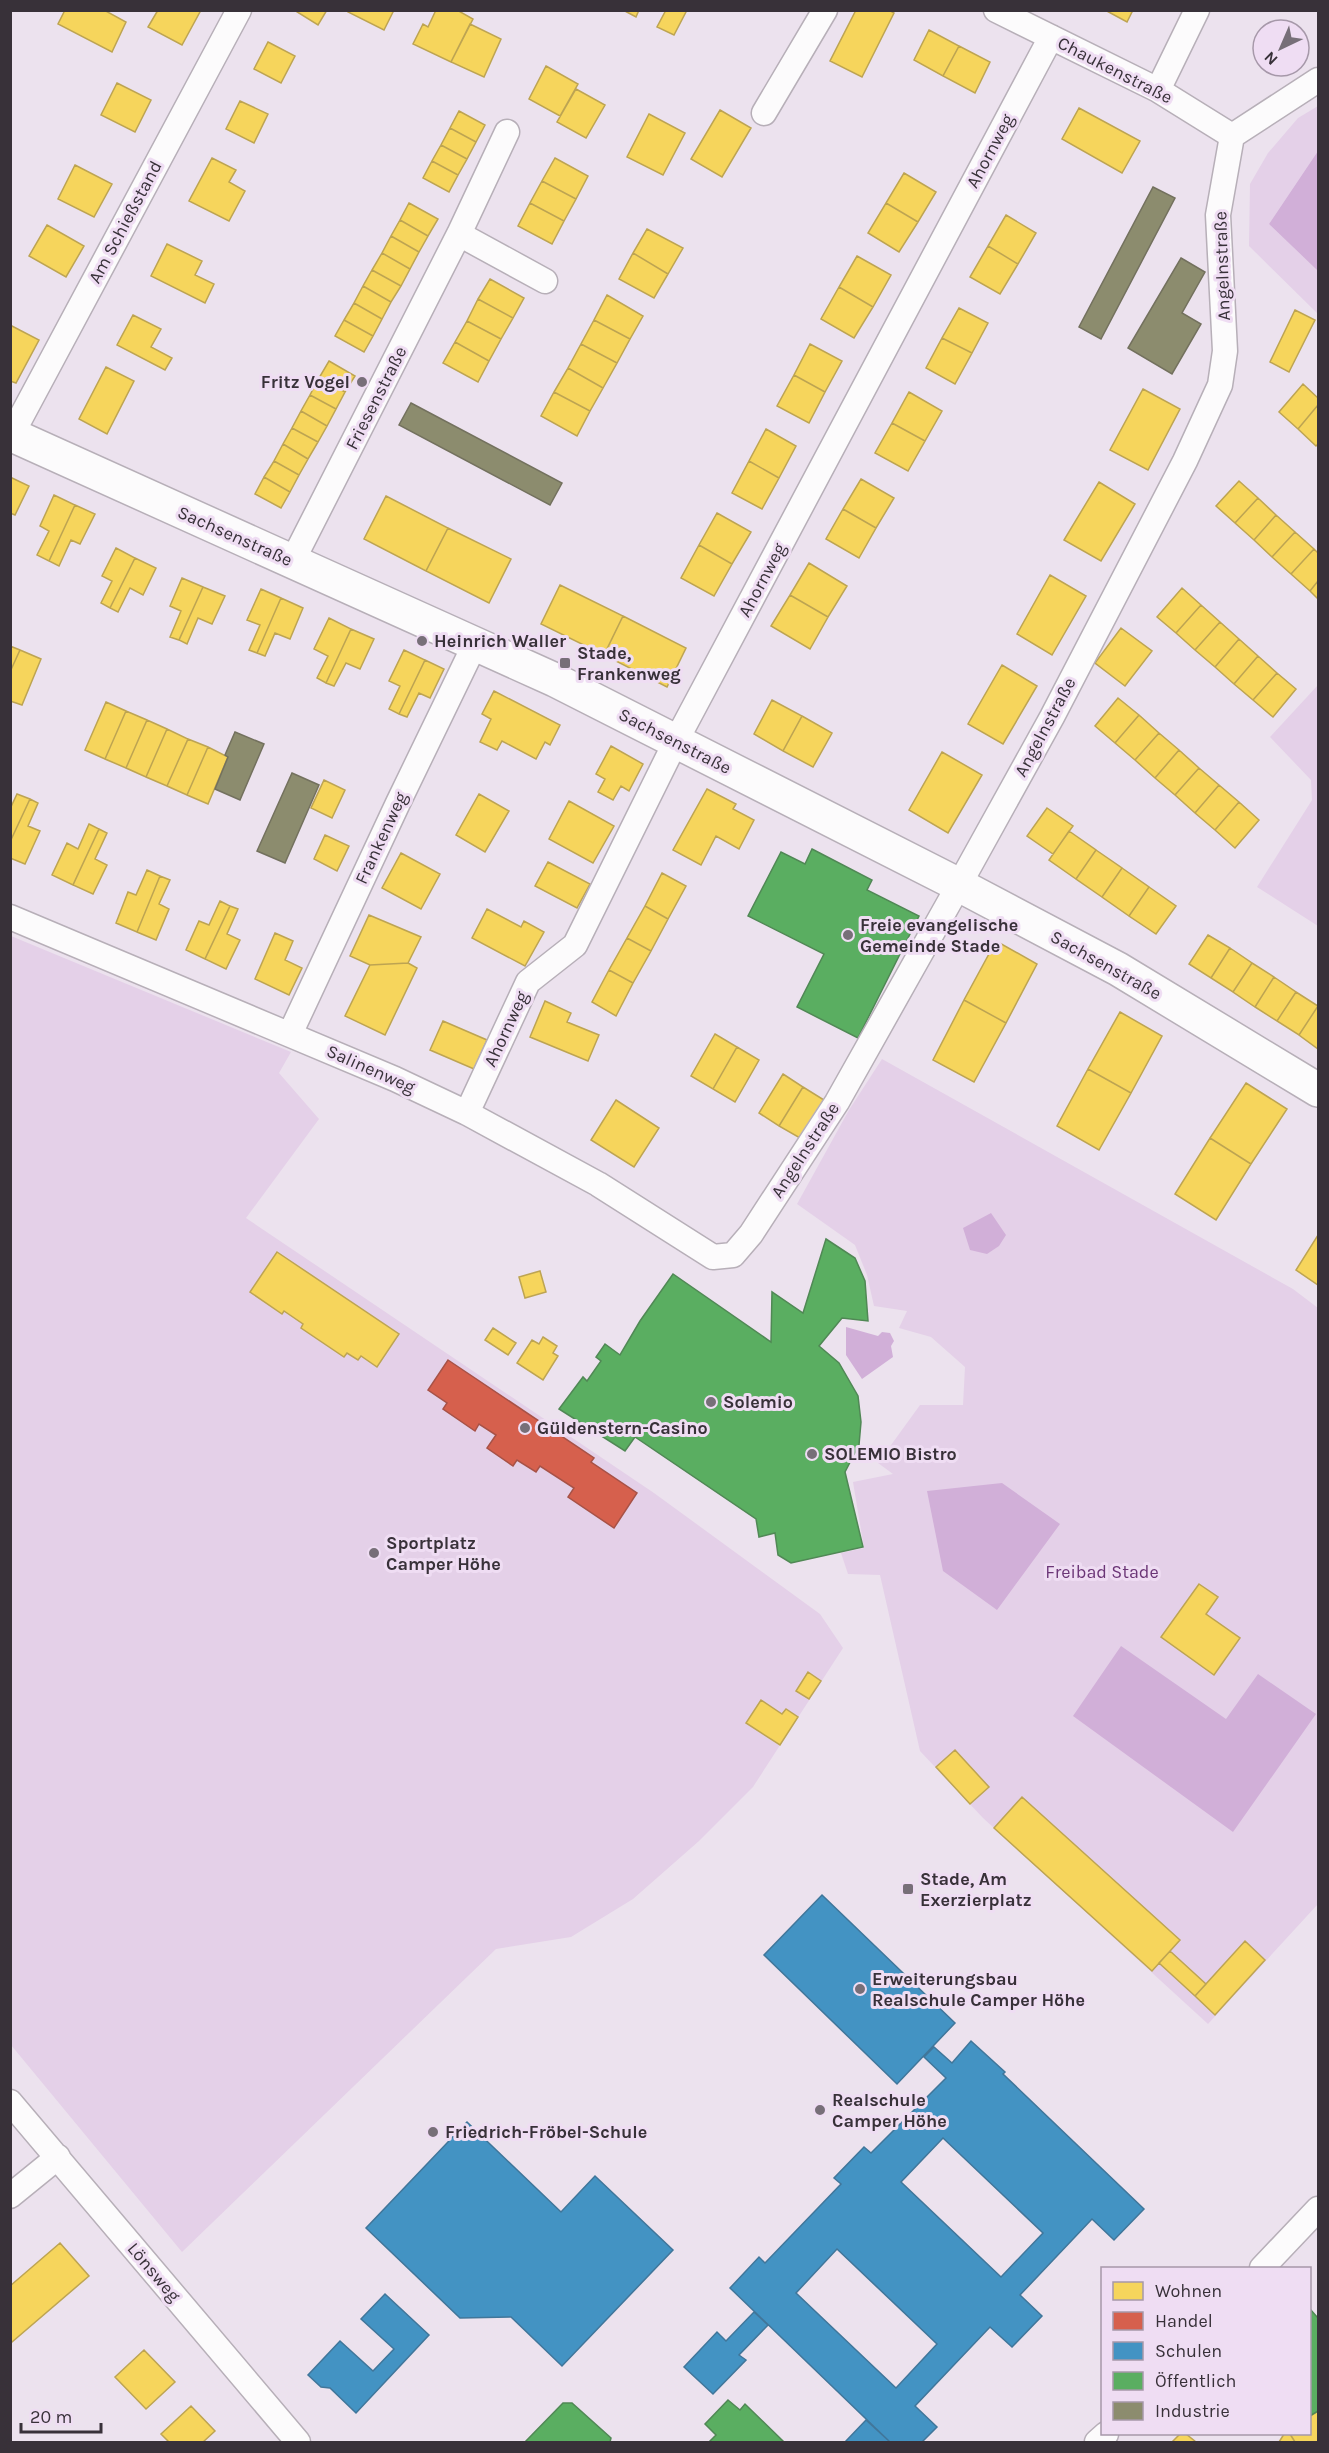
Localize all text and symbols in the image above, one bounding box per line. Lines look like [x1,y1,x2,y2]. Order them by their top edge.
north arrow [1251,18,1311,78]
street label: Chaukenstraße [1054,32,1176,108]
text: N [1260,48,1282,69]
street label: Ahornweg [961,110,1019,192]
street label: Am Schießstand [83,157,167,287]
street label: Angelnstraße [1209,211,1235,321]
street label: Friesenstraße [341,343,411,453]
place label: Fritz Vogel [261,371,350,393]
marker: Fritz Vogel [355,375,369,389]
street label: Sachsenstraße [174,501,296,571]
street label: Ahornweg [733,539,791,621]
place label: Heinrich Waller [434,630,566,652]
marker: Heinrich Waller [415,634,429,648]
place label: Stade, Frankenweg [577,642,681,685]
marker: Stade, Frankenweg [558,656,572,670]
street label: Angelnstraße [1010,674,1080,780]
street label: Sachsenstraße [615,703,735,779]
street label: Frankenweg [350,788,412,888]
place label: Freie evangelische Gemeinde Stade [860,914,1018,957]
street label: Sachsenstraße [1047,925,1165,1005]
marker: Freie evangelische Gemeinde Stade [841,928,855,942]
street label: Ahornweg [479,988,533,1070]
street label: Salinenweg [323,1040,419,1098]
street label: Angelnstraße [766,1098,844,1202]
place label: Solemio [723,1391,793,1413]
marker: Solemio [704,1395,718,1409]
place label: Güldenstern-Casino [537,1417,708,1439]
marker: Güldenstern-Casino [518,1421,532,1435]
place label: SOLEMIO Bistro [824,1443,957,1465]
marker: SOLEMIO Bistro [805,1447,819,1461]
place label: Sportplatz Camper Höhe [386,1532,501,1575]
marker: Sportplatz Camper Höhe [367,1546,381,1560]
park label: Freibad Stade [1045,1561,1159,1583]
place label: Stade, Am Exerzierplatz [920,1868,1032,1911]
marker: Stade, Am Exerzierplatz [901,1882,915,1896]
place label: Erweiterungsbau Realschule Camper Höhe [872,1968,1085,2011]
marker: Erweiterungsbau Realschule Camper Höhe [853,1982,867,1996]
place label: Realschule Camper Höhe [832,2089,947,2132]
marker: Realschule Camper Höhe [813,2103,827,2117]
place label: Friedrich-Fröbel-Schule [445,2121,647,2143]
marker: Friedrich-Fröbel-Schule [426,2125,440,2139]
street label: Lönsweg [123,2238,185,2306]
legend [1101,2267,1311,2435]
text: Wohnen [1155,2280,1222,2302]
text: Handel [1155,2310,1213,2332]
text: Schulen [1155,2340,1222,2362]
text: Öffentlich [1155,2370,1236,2392]
scale bar [21,2396,100,2434]
text: Industrie [1155,2400,1230,2422]
text: 20 m [30,2406,72,2428]

